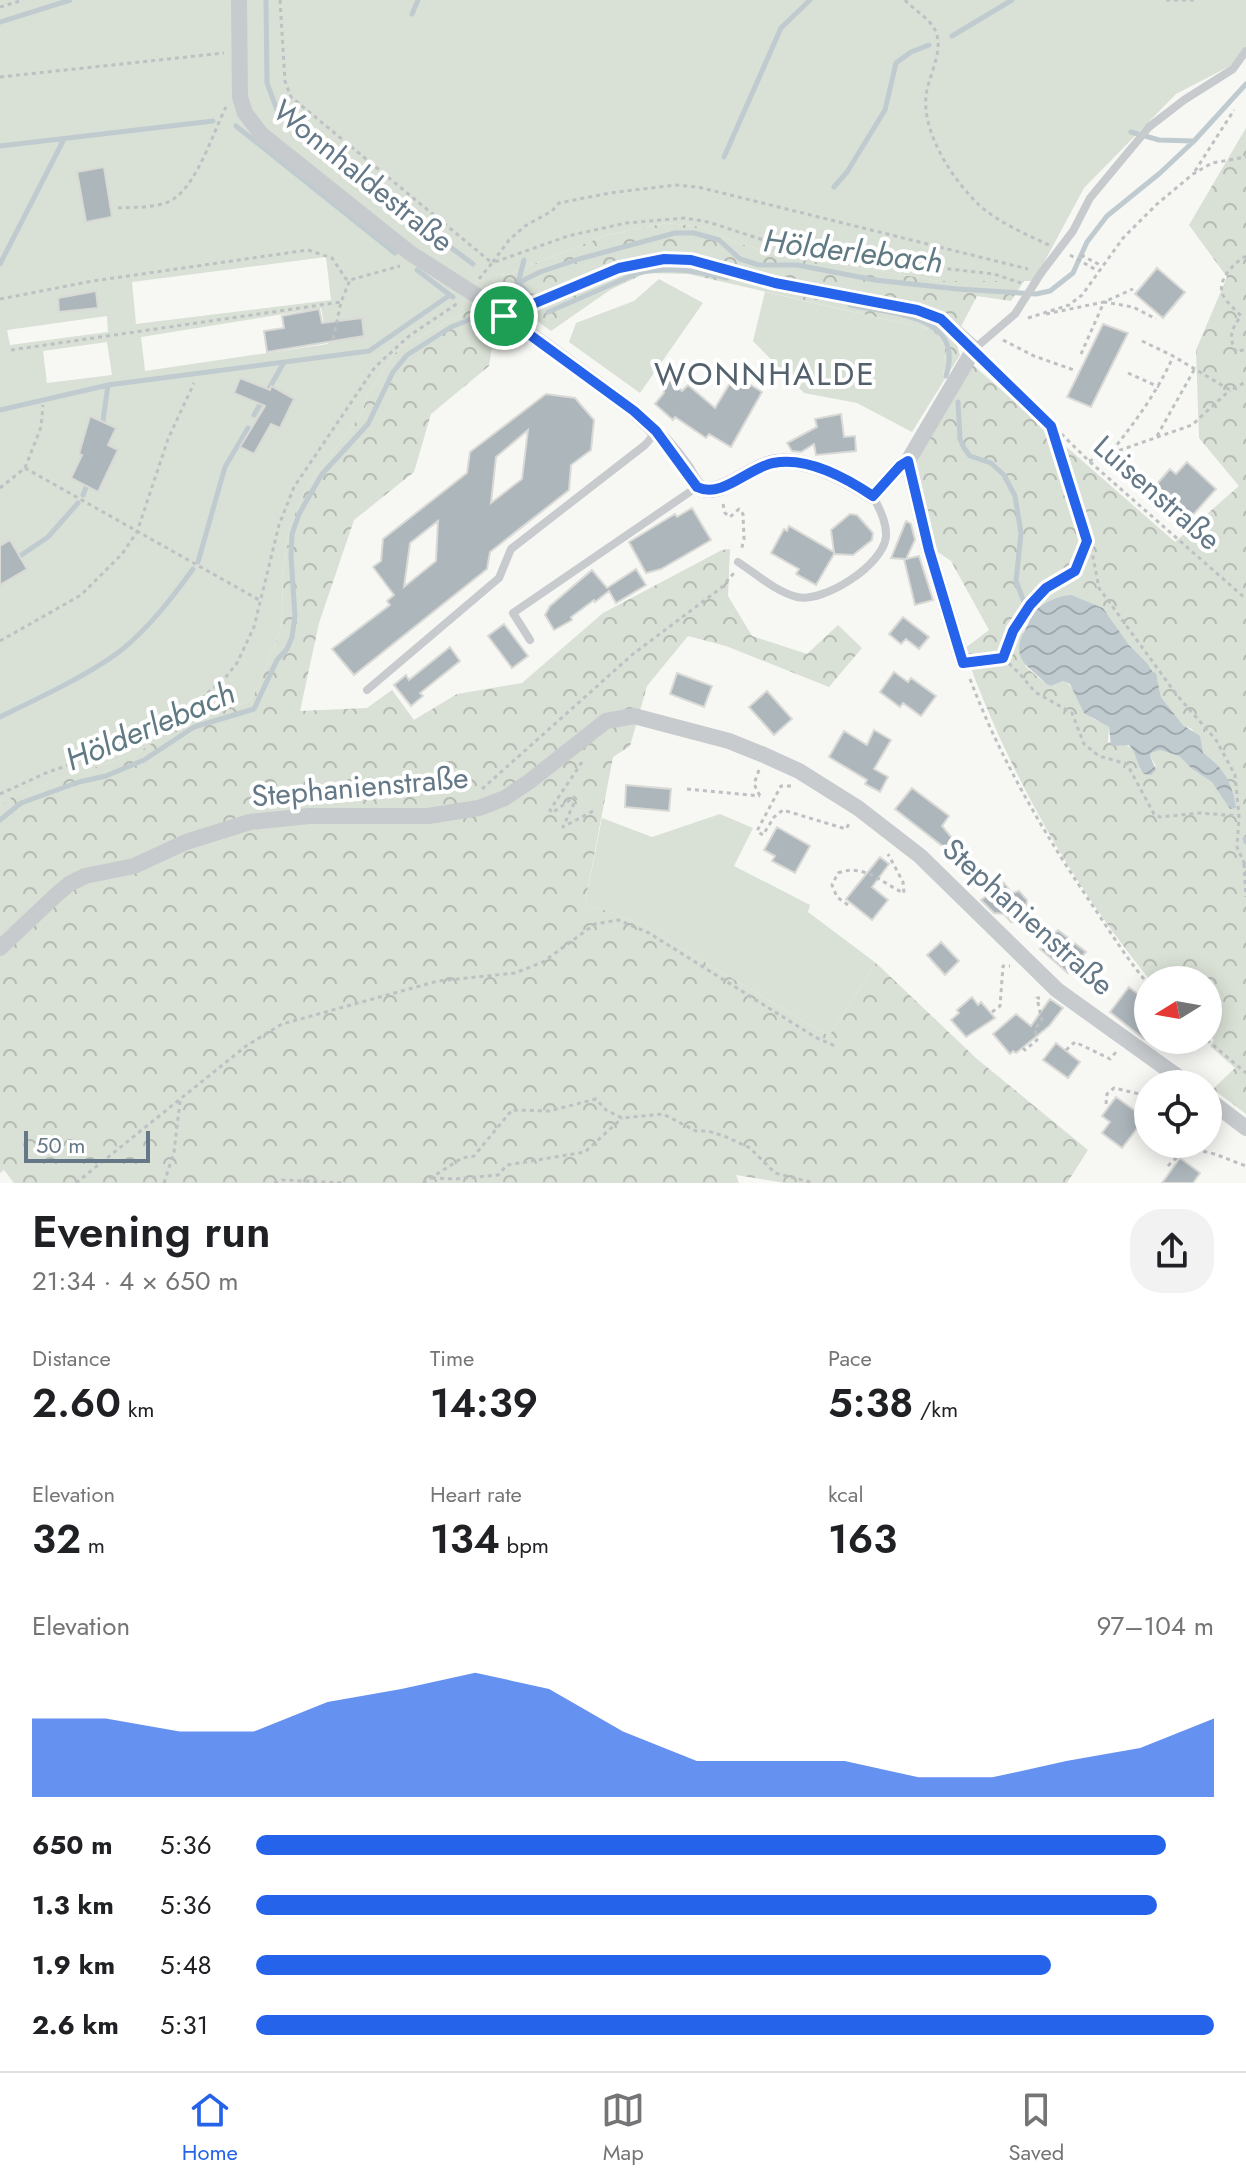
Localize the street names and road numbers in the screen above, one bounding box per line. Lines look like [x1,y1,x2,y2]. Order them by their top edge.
street label: Wonnhaldestraße [264,89,463,262]
street label: Luisenstraße [1084,425,1230,560]
street label: Stephanienstraße [250,756,470,817]
street label: Stephanienstraße [933,828,1124,1005]

